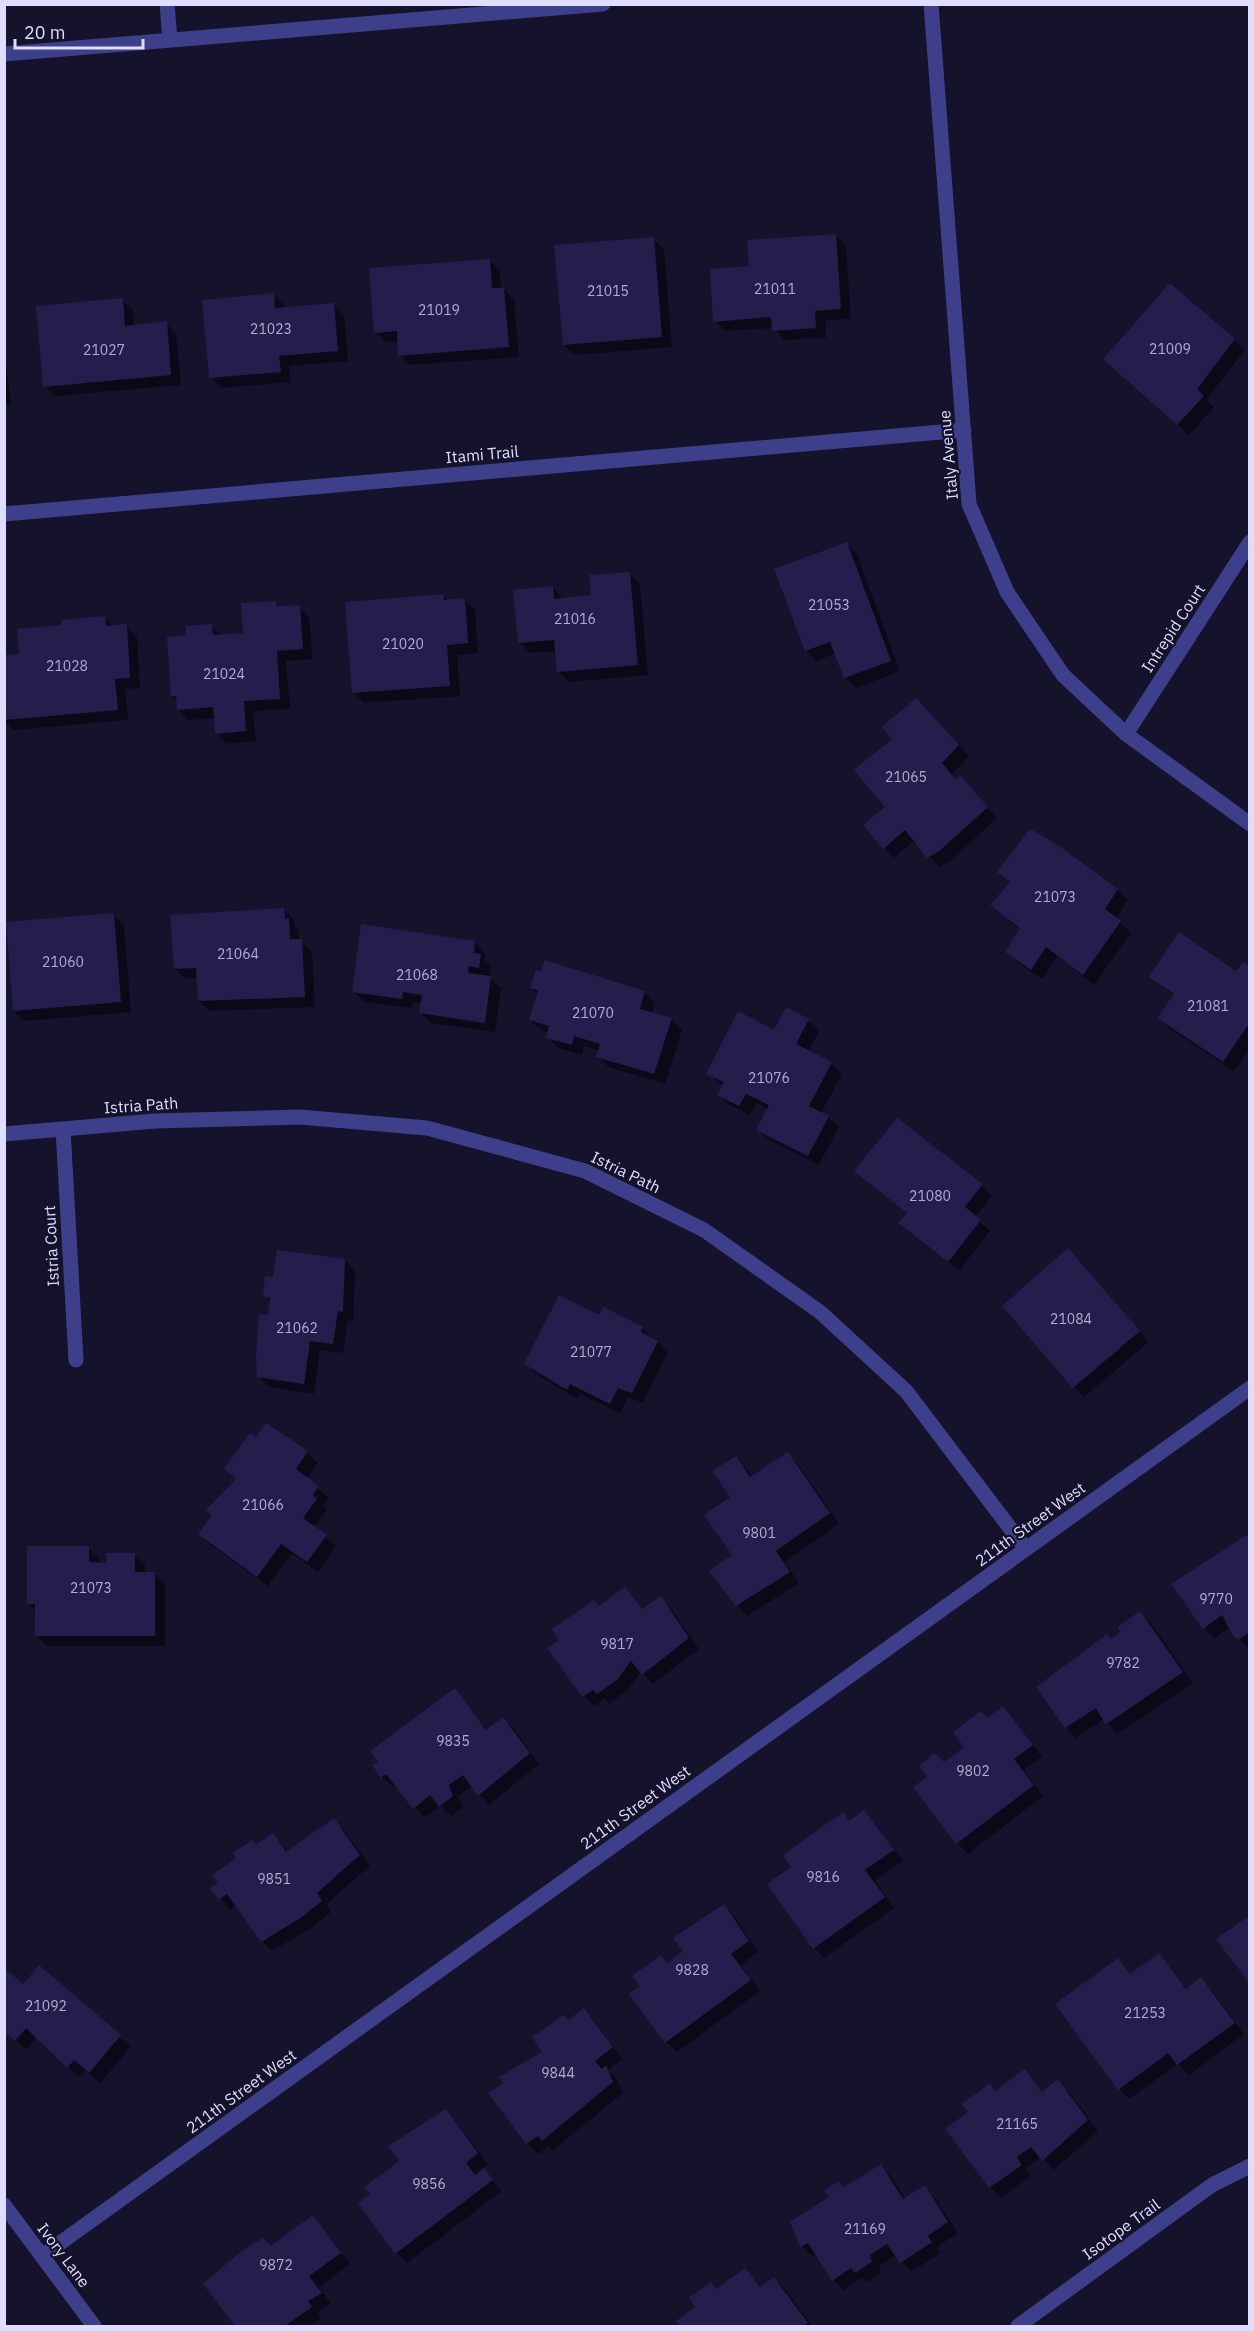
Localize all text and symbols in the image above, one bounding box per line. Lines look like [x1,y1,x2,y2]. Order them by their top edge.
scale bar [15,12,142,50]
text: 20 m [24,21,66,44]
house number: 21011 [754,280,796,298]
house number: 21015 [587,282,629,300]
house number: 21019 [418,301,460,319]
house number: 21023 [250,320,292,338]
house number: 21009 [1149,340,1191,358]
house number: 21027 [83,341,125,359]
street label: Italy Avenue [934,409,962,501]
street label: Itami Trail [445,441,519,467]
street label: Intrepid Court [1137,580,1209,676]
house number: 21053 [808,596,850,614]
house number: 21016 [554,610,596,628]
house number: 21020 [382,635,424,653]
house number: 21028 [46,657,88,675]
house number: 21024 [203,665,245,683]
house number: 21065 [885,768,927,786]
house number: 21073 [1034,888,1076,906]
house number: 21064 [217,945,259,963]
house number: 21060 [42,953,84,971]
house number: 21068 [396,966,438,984]
house number: 21081 [1187,997,1229,1015]
house number: 21070 [572,1004,614,1022]
house number: 21076 [748,1069,790,1087]
street label: Istria Path [103,1092,179,1118]
street label: Istria Path [588,1147,664,1197]
house number: 21080 [909,1187,951,1205]
street label: Istria Court [39,1205,63,1287]
house number: 21084 [1050,1310,1092,1328]
house number: 21062 [276,1319,318,1337]
house number: 21077 [570,1343,612,1361]
street label: 211th Street West [971,1477,1089,1571]
house number: 21066 [242,1496,284,1514]
house number: 9801 [742,1524,776,1542]
house number: 21073 [70,1579,112,1597]
house number: 9770 [1199,1590,1233,1608]
house number: 9817 [600,1635,634,1653]
house number: 9782 [1106,1654,1140,1672]
house number: 9835 [436,1732,470,1750]
street label: 211th Street West [576,1760,694,1854]
house number: 9802 [956,1762,990,1780]
house number: 9816 [806,1868,840,1886]
house number: 9851 [257,1870,291,1888]
house number: 9828 [675,1961,709,1979]
house number: 21092 [25,1997,67,2015]
house number: 21253 [1124,2004,1166,2022]
street label: 211th Street West [182,2044,300,2138]
house number: 9844 [541,2064,575,2082]
house number: 21165 [996,2115,1038,2133]
house number: 9856 [412,2175,446,2193]
street label: Isotope Trail [1078,2194,1164,2264]
street label: Ivory Lane [33,2219,95,2291]
house number: 21169 [844,2220,886,2238]
house number: 9872 [259,2256,293,2274]

